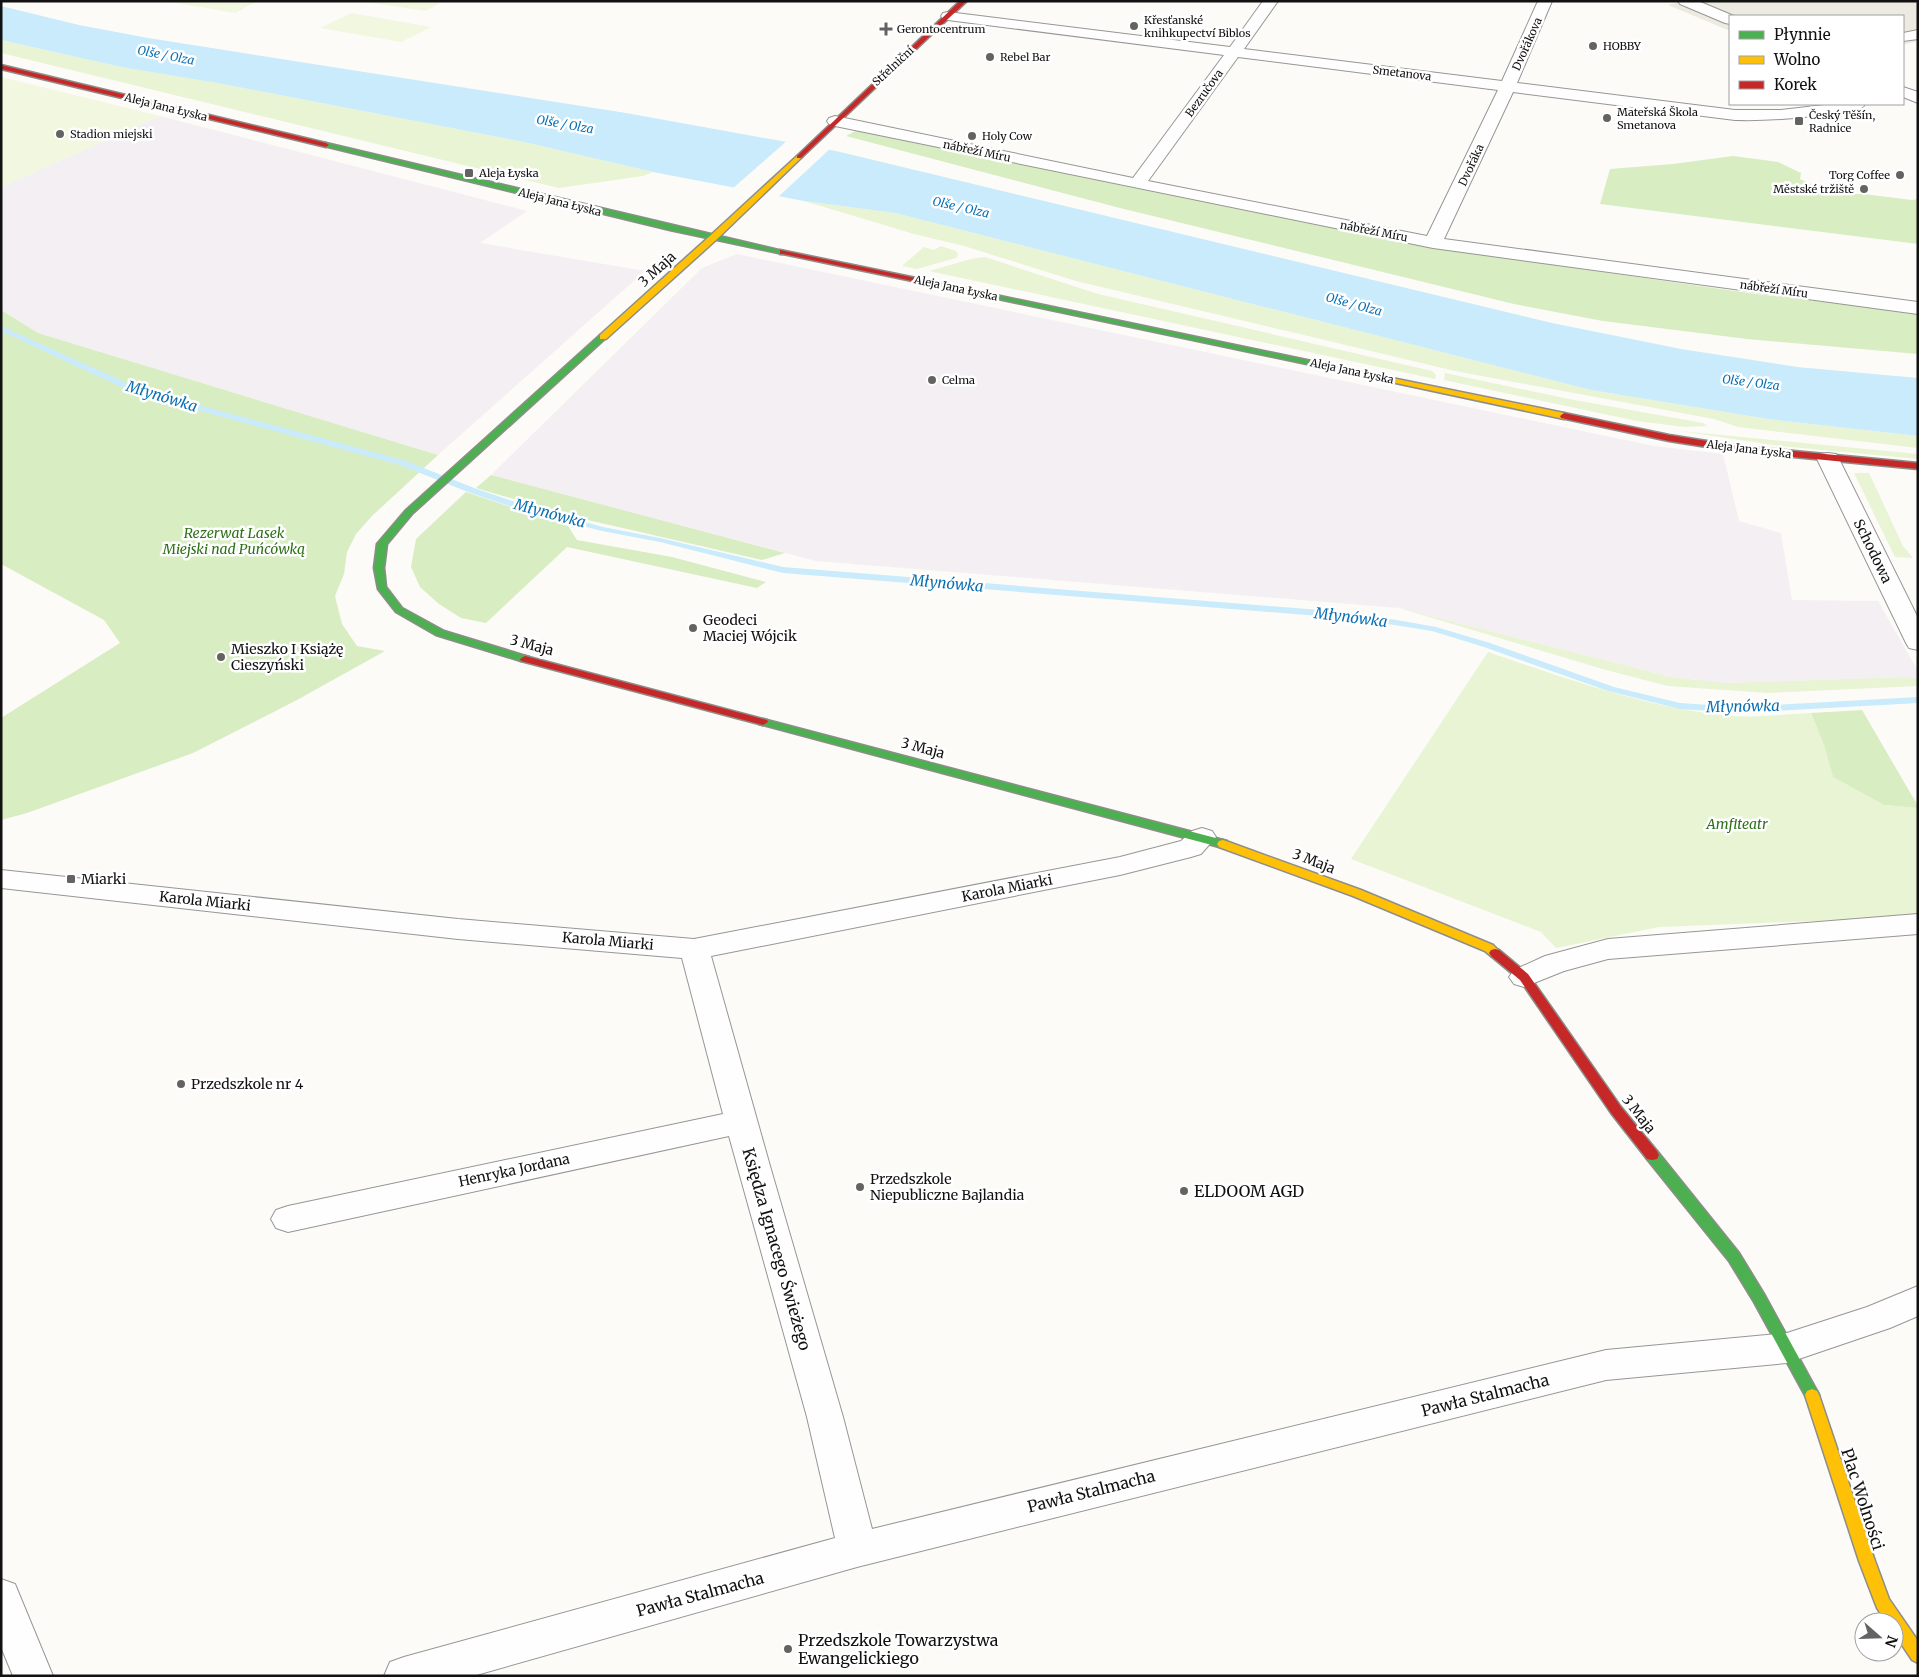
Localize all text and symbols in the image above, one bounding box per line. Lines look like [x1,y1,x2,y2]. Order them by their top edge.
place label: Křesťanské knihkupectví Biblos [1144,13,1251,40]
street label: Dvořákova [1509,15,1545,73]
legend [1729,15,1904,105]
marker: Křesťanské knihkupectví Biblos [1128,20,1140,32]
marker: Gerontocentrum [879,22,893,36]
place label: Gerontocentrum [897,22,985,36]
text: Płynnie [1774,25,1831,44]
place label: HOBBY [1603,39,1642,53]
marker: HOBBY [1587,40,1599,52]
water label: Olše / Olza [136,42,196,68]
street label: Střelniční [869,43,917,89]
place label: Rebel Bar [1000,50,1050,64]
text: Wolno [1773,50,1821,69]
marker: Rebel Bar [984,51,996,63]
street label: Smetanova [1372,62,1432,84]
street label: Bezručova [1182,67,1226,119]
text: Korek [1774,75,1817,94]
street label: Aleja Jana Łyska [122,90,209,124]
place label: Mateřská Škola Smetanova [1617,105,1698,132]
place label: Český Těšín, Radnice [1809,108,1875,135]
water label: Olše / Olza [535,112,595,136]
marker: Mateřská Škola Smetanova [1601,112,1613,124]
marker: Český Těšín, Radnice [1793,115,1805,127]
place label: Stadion miejski [70,127,153,141]
marker: Stadion miejski [54,128,66,140]
place label: Holy Cow [982,129,1033,143]
marker: Holy Cow [966,130,978,142]
street label: nábřeží Míru [942,137,1012,165]
street label: Dvořáka [1455,142,1487,188]
place label: Aleja Łyska [478,166,539,180]
marker: Aleja Łyska [463,167,475,179]
place label: Torg Coffee [1829,168,1890,182]
marker: Torg Coffee [1894,169,1906,181]
place label: Městské tržiště [1773,182,1854,196]
marker: Městské tržiště [1858,183,1870,195]
street label: Aleja Jana Łyska [516,185,603,219]
water label: Olše / Olza [931,193,991,221]
street label: nábřeží Míru [1339,218,1409,244]
street label: 3 Maja [635,247,680,290]
street label: Aleja Jana Łyska [912,272,999,304]
street label: nábřeží Míru [1739,277,1809,301]
water label: Olše / Olza [1324,289,1384,319]
street label: Aleja Jana Łyska [1308,355,1395,387]
water label: Olše / Olza [1721,371,1781,393]
place label: Celma [942,373,975,387]
marker: Celma [926,374,938,386]
water label: Młynówka [123,376,200,416]
street label: Aleja Jana Łyska [1705,437,1792,461]
water label: Młynówka [511,494,588,532]
street label: Schodowa [1850,516,1896,586]
park label: Rezerwat Lasek Miejski nad Puńcówką [162,524,305,558]
water label: Młynówka [909,570,984,596]
water label: Młynówka [1312,603,1389,631]
place label: Geodeci Maciej Wójcik [703,611,797,645]
marker: Geodeci Maciej Wójcik [687,622,699,634]
street label: 3 Maja [508,631,556,660]
place label: Mieszko I Książę Cieszyński [231,640,343,674]
marker: Mieszko I Książę Cieszyński [215,651,227,663]
water label: Młynówka [1705,696,1780,716]
street label: 3 Maja [899,734,947,763]
park label: Amfiteatr [1705,815,1768,833]
street label: 3 Maja [1290,845,1338,878]
place label: Miarki [81,870,127,888]
street label: Karola Miarki [960,870,1054,906]
marker: Miarki [65,873,77,885]
street label: Karola Miarki [158,887,252,915]
street label: Karola Miarki [561,928,655,954]
place label: Przedszkole nr 4 [191,1075,304,1093]
marker: Przedszkole nr 4 [175,1078,187,1090]
street label: 3 Maja [1618,1091,1660,1137]
street label: Księdza Ignacego Świeżego [738,1145,816,1353]
street label: Henryka Jordana [457,1149,572,1191]
place label: Przedszkole Niepubliczne Bajlandia [870,1170,1025,1204]
marker: Przedszkole Niepubliczne Bajlandia [854,1181,866,1193]
place label: ELDOOM AGD [1194,1181,1304,1201]
marker: ELDOOM AGD [1178,1185,1190,1197]
street label: Pawła Stalmacha [1419,1369,1551,1421]
street label: Plac Wolności [1837,1446,1889,1552]
street label: Pawła Stalmacha [1025,1465,1157,1517]
street label: Pawła Stalmacha [634,1567,766,1621]
north arrow [1854,1612,1904,1662]
place label: Przedszkole Towarzystwa Ewangelickiego [798,1630,999,1668]
text: N [1881,1633,1902,1650]
marker: Przedszkole Towarzystwa Ewangelickiego [782,1643,794,1655]

